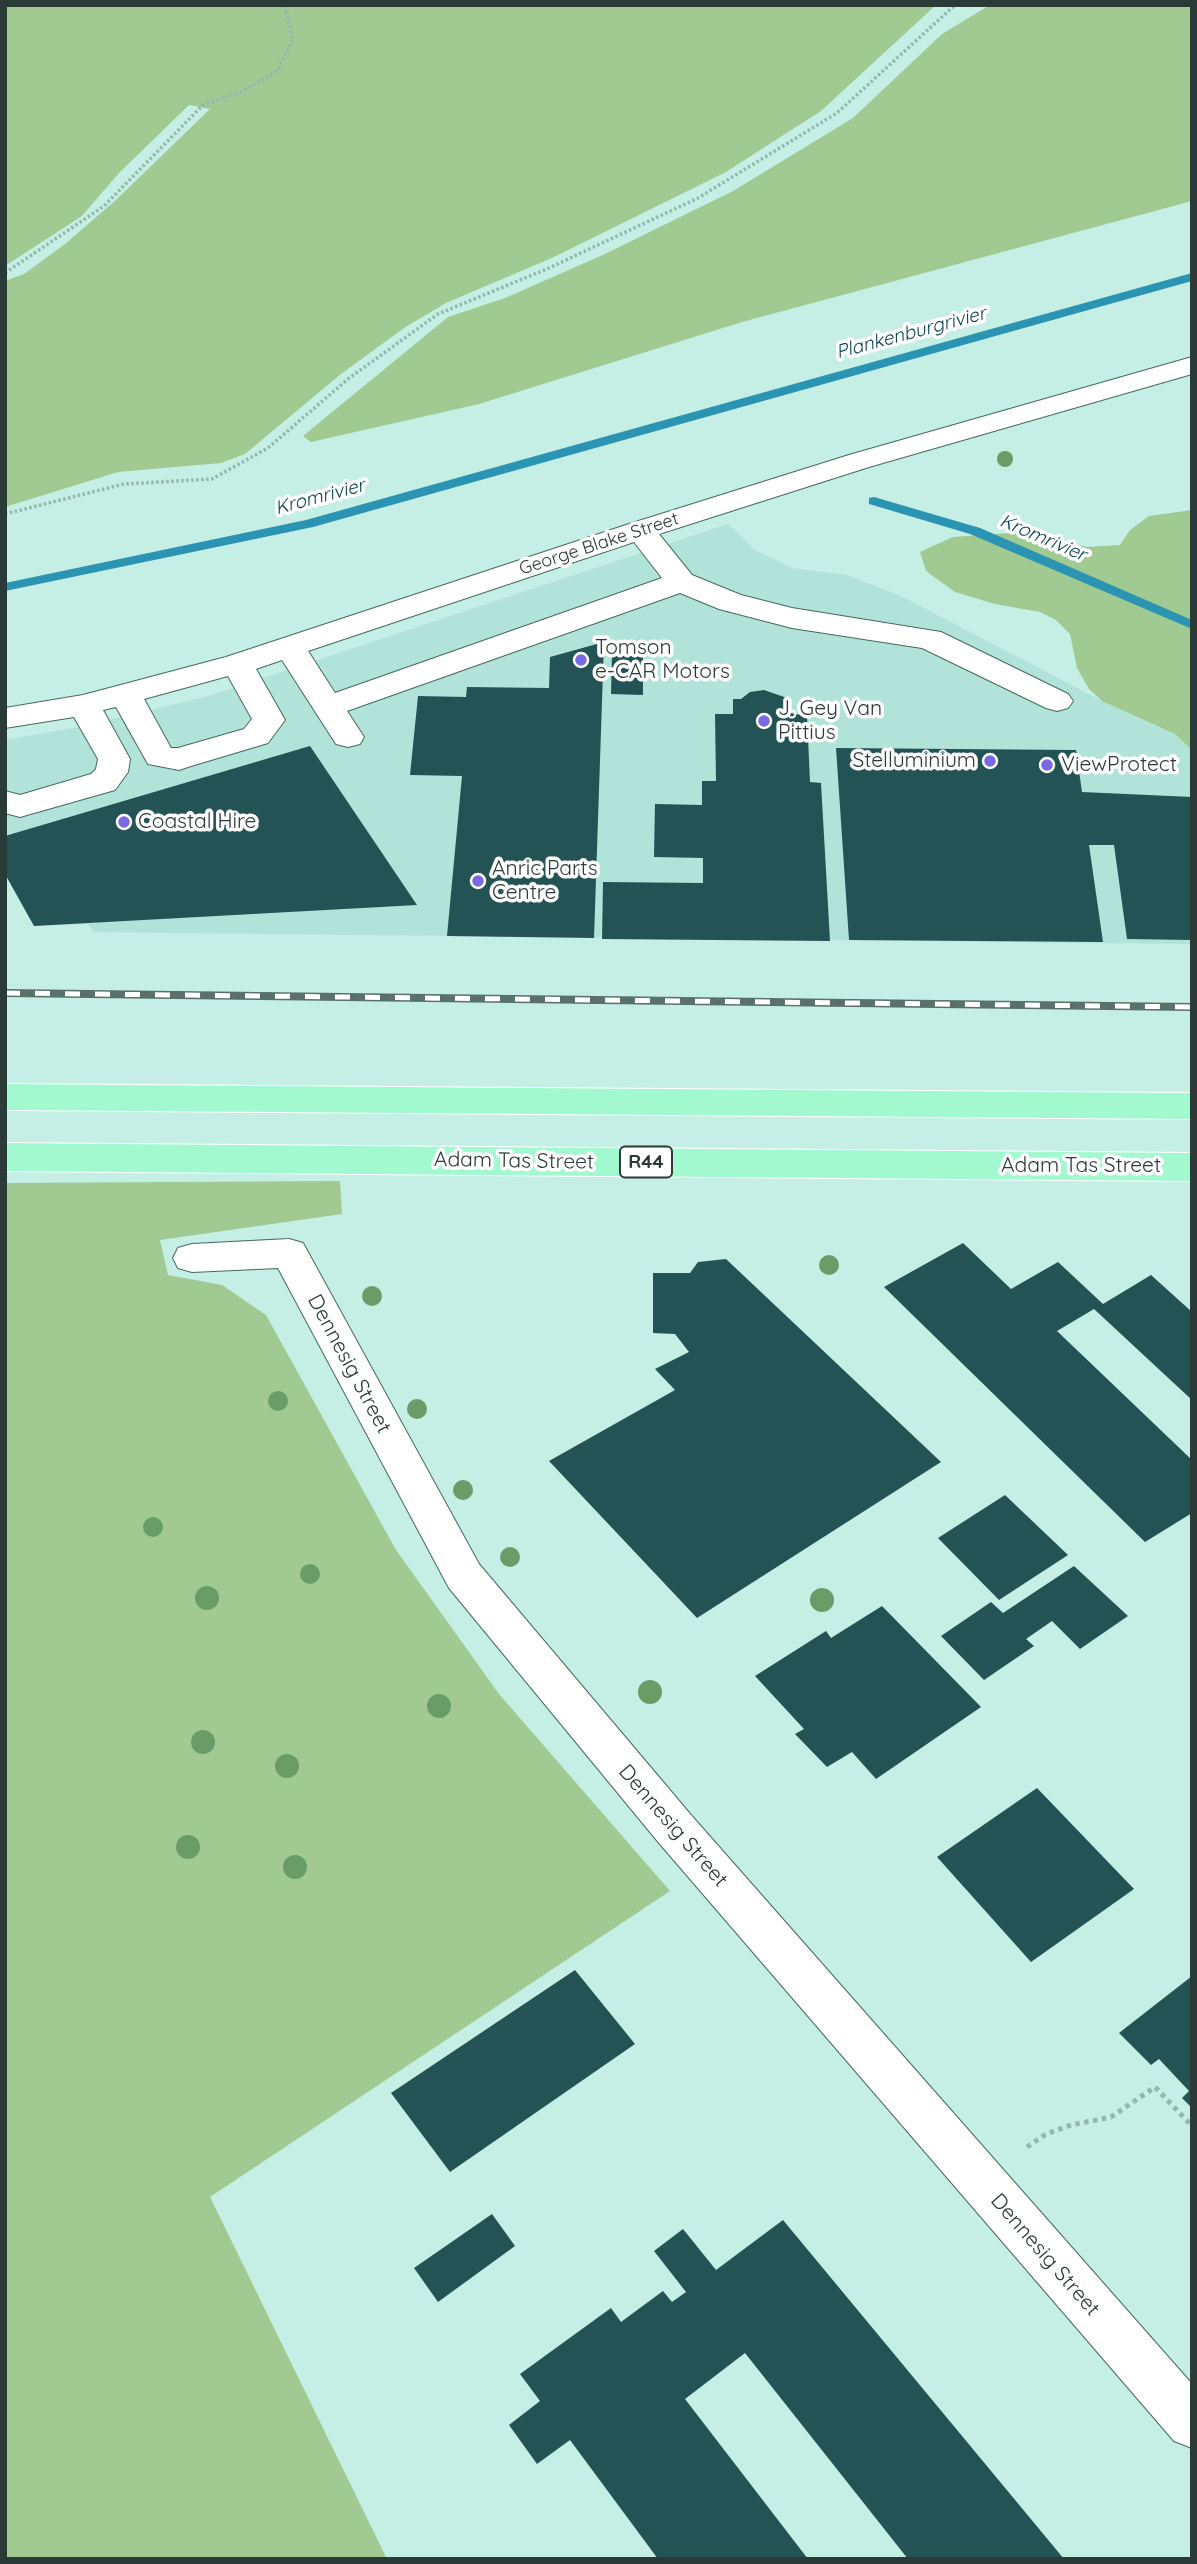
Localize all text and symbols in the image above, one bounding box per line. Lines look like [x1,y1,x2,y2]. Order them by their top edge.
water label: Plankenburgrivier [833,302,989,364]
water label: Kromrivier [273,474,367,520]
street label: George Blake Street [517,508,681,580]
water label: Kromrivier [996,510,1090,566]
place label: Tomson e-CAR Motors [595,635,730,685]
marker: Tomson e-CAR Motors [573,652,589,668]
place label: J. Gey Van Pittius [778,696,882,746]
marker: J. Gey Van Pittius [756,713,772,729]
place label: Stelluminium [852,748,976,774]
place label: ViewProtect [1061,752,1177,778]
marker: Stelluminium [982,753,998,769]
marker: ViewProtect [1039,757,1055,773]
place label: Coastal Hire [138,809,256,835]
marker: Coastal Hire [116,814,132,830]
place label: Anric Parts Centre [492,856,598,906]
marker: Anric Parts Centre [470,873,486,889]
road number: R44 [620,1146,672,1178]
street label: Adam Tas Street [434,1147,594,1175]
street label: Adam Tas Street [1001,1153,1161,1179]
street label: Dennesig Street [302,1290,396,1438]
street label: Dennesig Street [613,1760,733,1892]
street label: Dennesig Street [985,2189,1105,2321]

